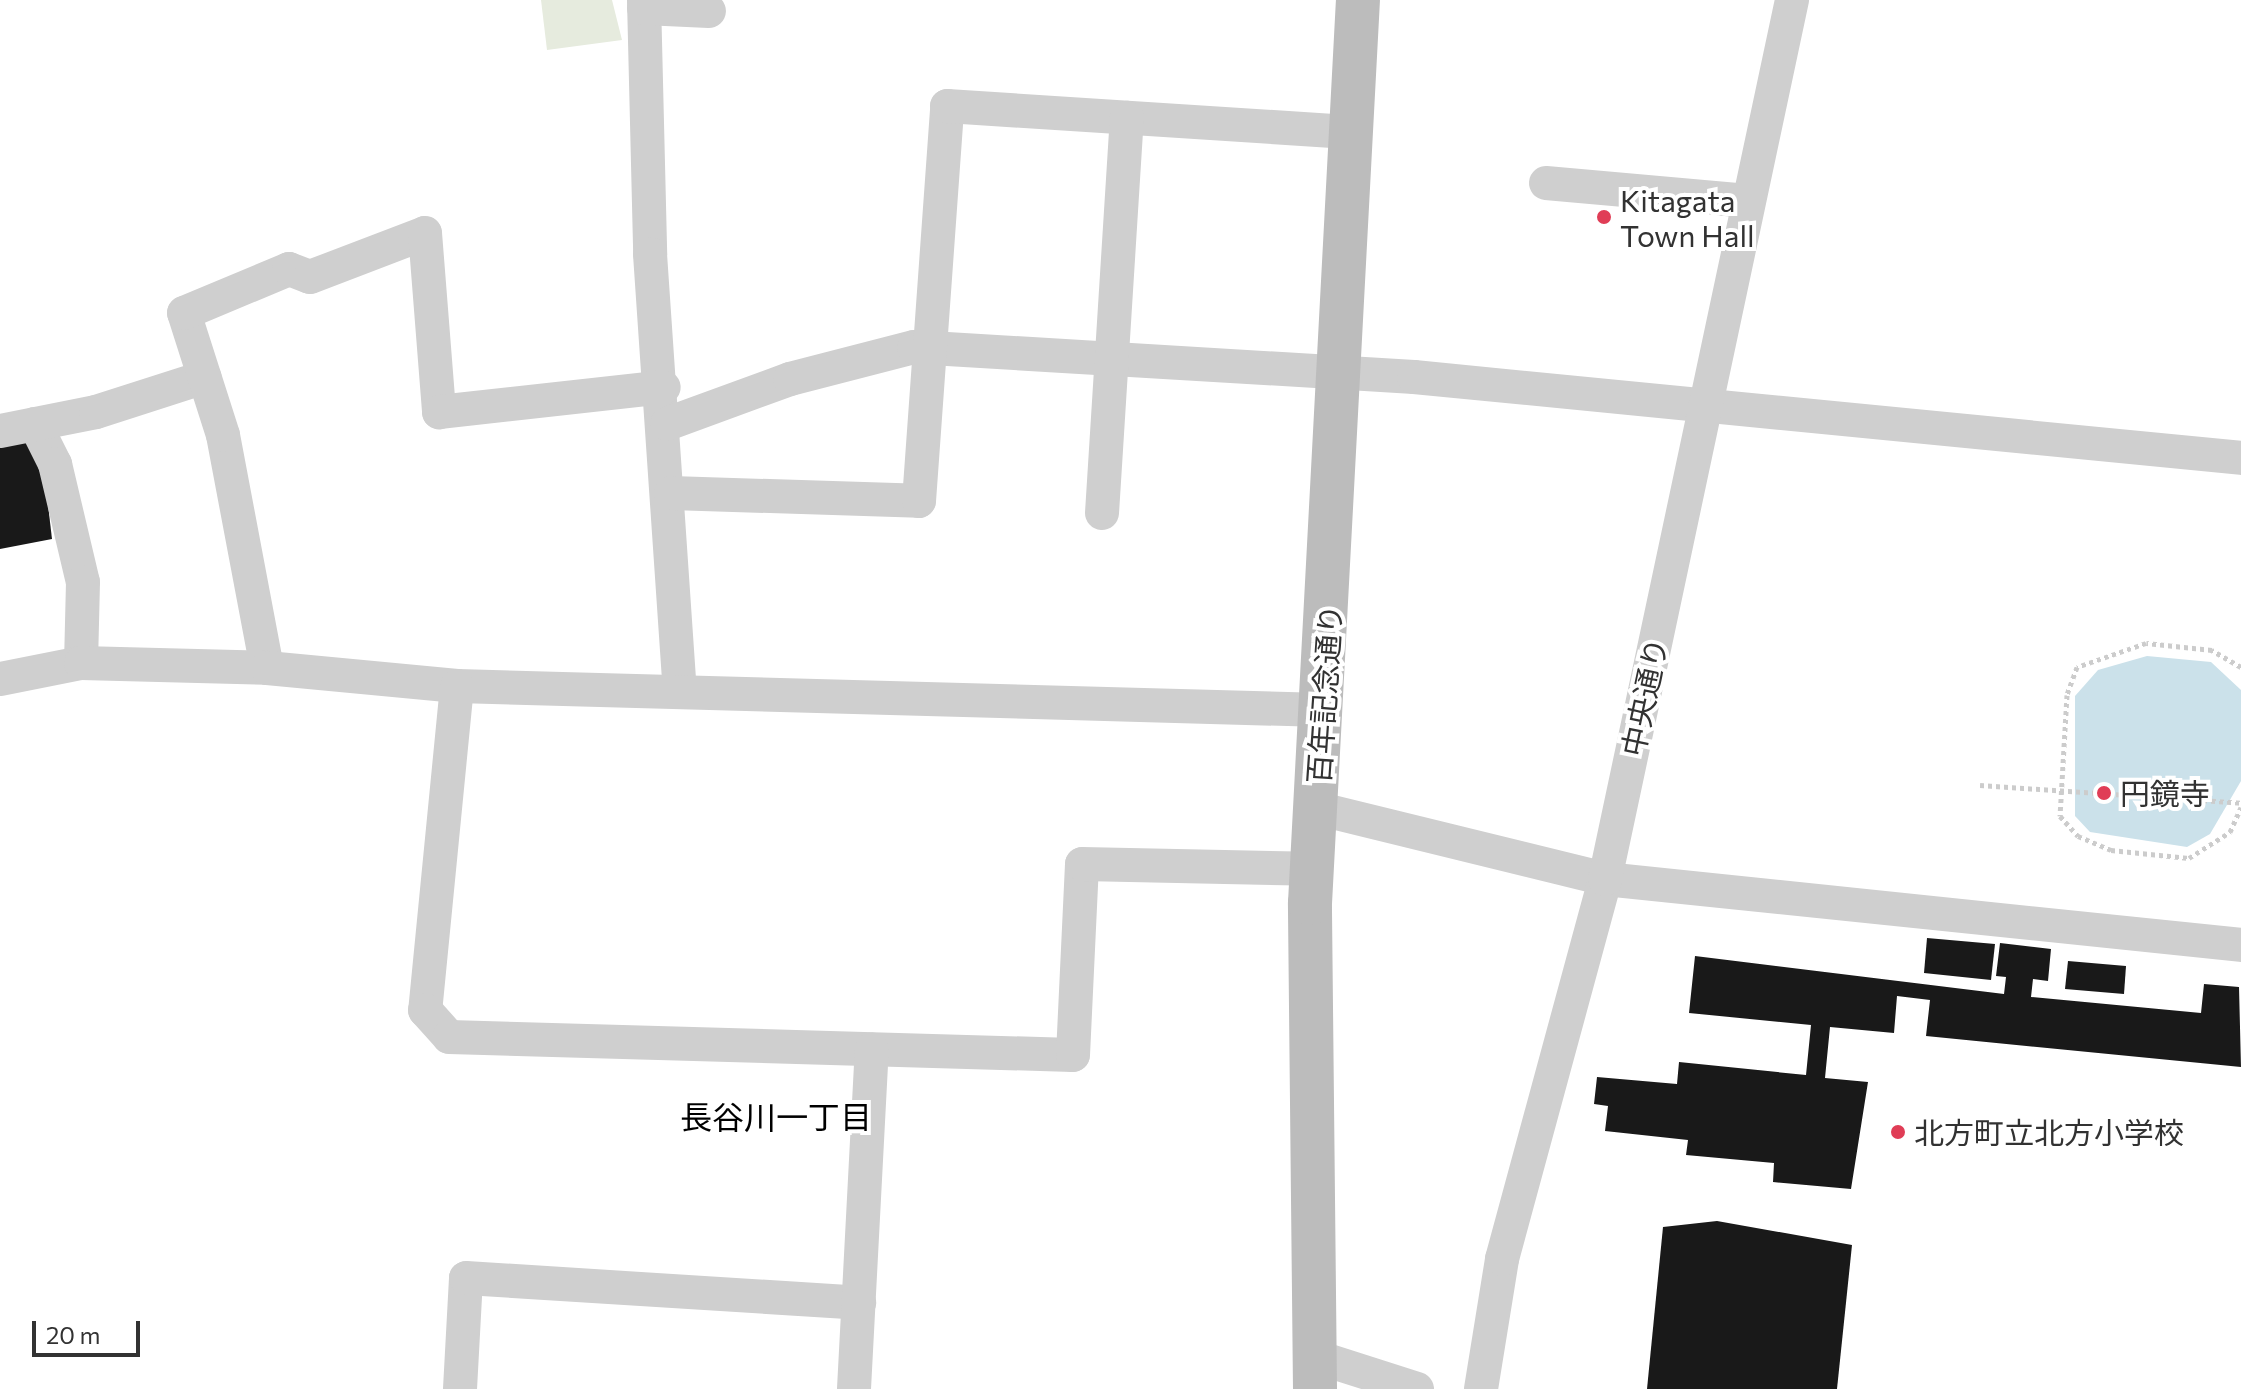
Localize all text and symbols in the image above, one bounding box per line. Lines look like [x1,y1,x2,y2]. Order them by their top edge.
place label: Kitagata Town Hall [1620,182,1755,252]
marker: Kitagata Town Hall [1595,208,1613,226]
street label: 百年記念通り [1300,603,1348,785]
street label: 中央通り [1614,635,1674,759]
place label: 円鏡寺 [2120,775,2210,811]
marker: 円鏡寺 [2095,784,2113,802]
district label: 長谷川一丁目 [680,1097,872,1135]
place label: 北方町立北方小学校 [1914,1114,2184,1150]
marker: 北方町立北方小学校 [1889,1123,1907,1141]
scale bar [36,1305,144,1355]
text: 20 m [46,1320,100,1349]

